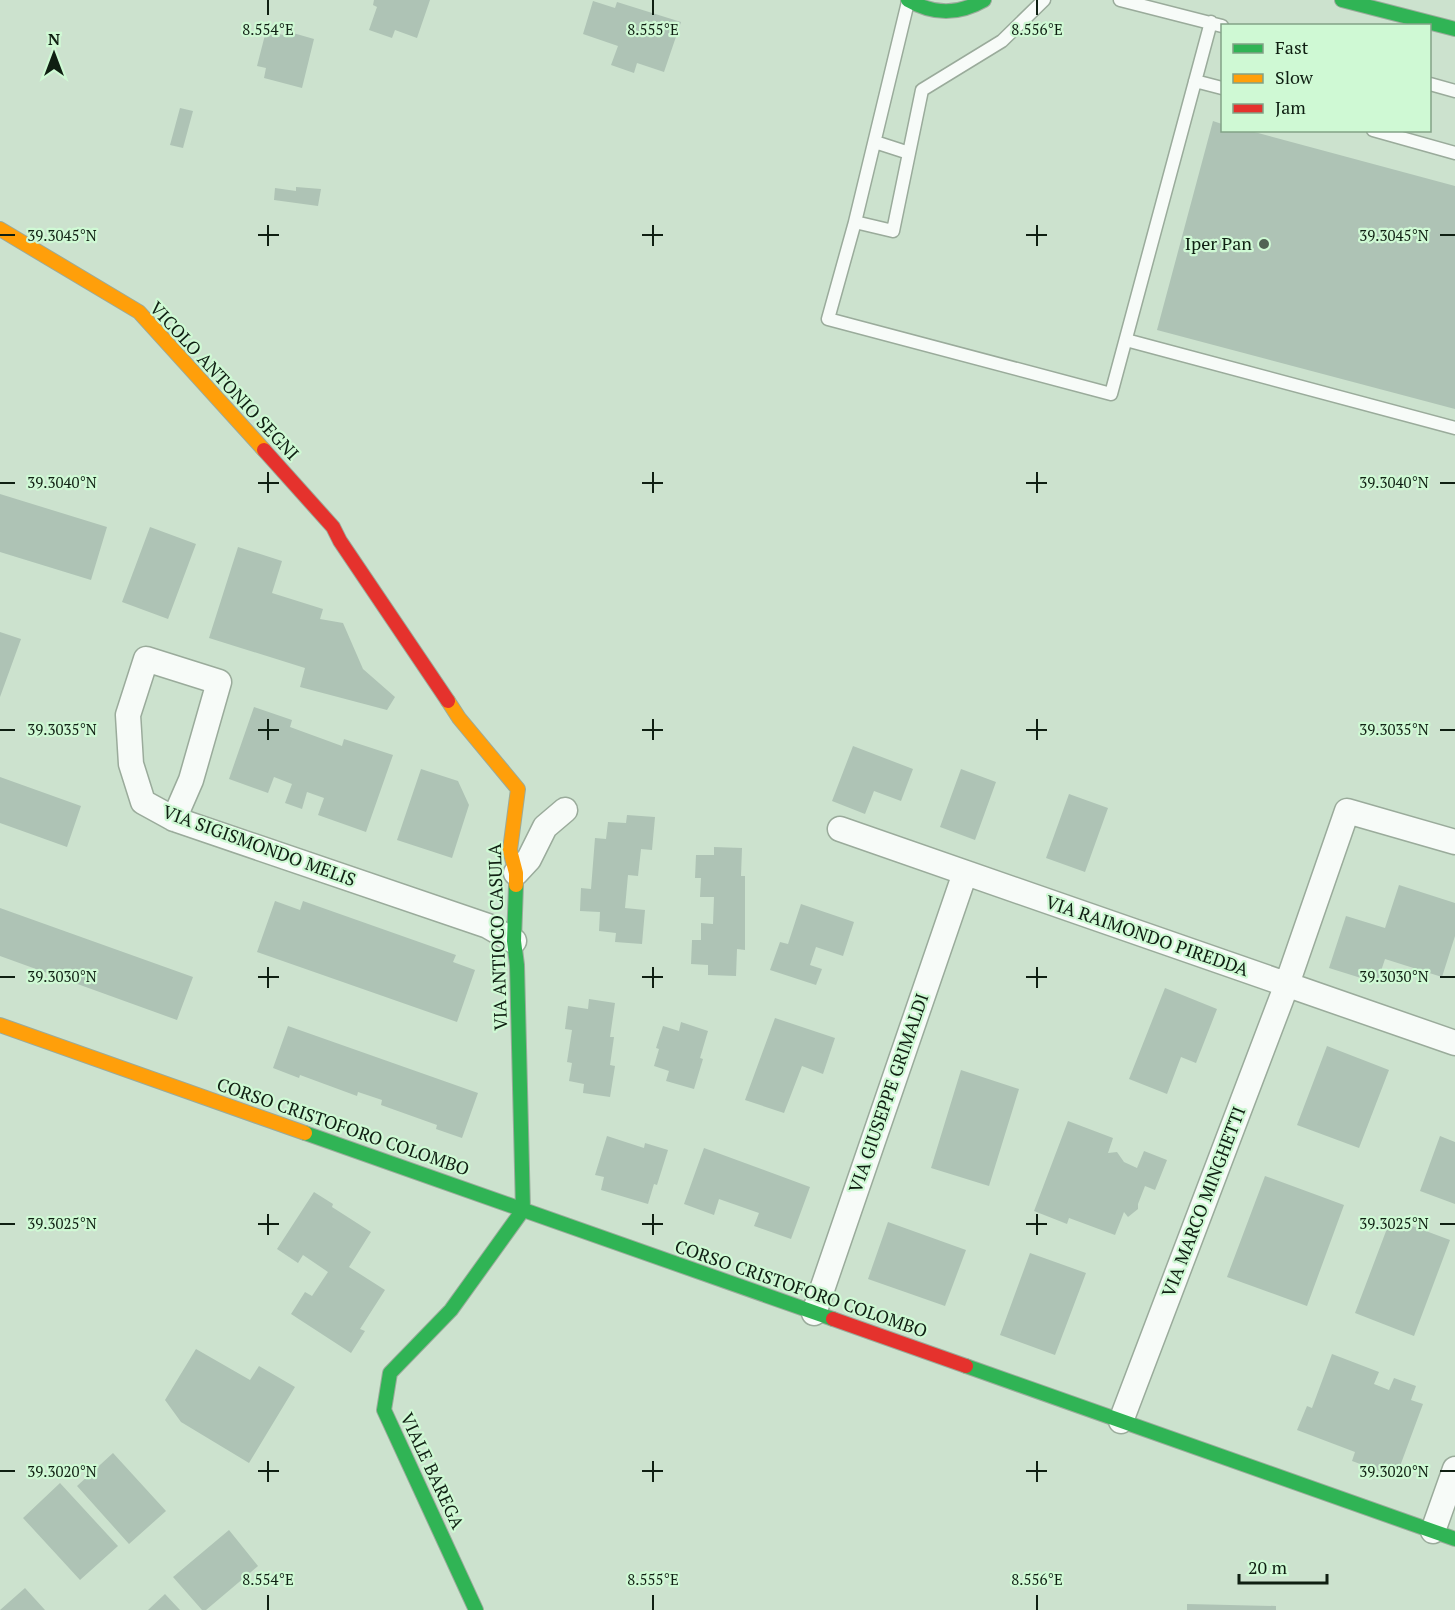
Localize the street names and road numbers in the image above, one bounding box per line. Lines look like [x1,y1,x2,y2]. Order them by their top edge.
street label: VICOLO ANTONIO SEGNI [145,296,305,465]
street label: VIA SIGISMONDO MELIS [159,799,359,891]
street label: VIA ANTIOCO CASULA [482,842,512,1031]
street label: VIA RAIMONDO PIREDDA [1043,889,1253,981]
street label: VIA GIUSEPPE GRIMALDI [843,990,933,1196]
street label: CORSO CRISTOFORO COLOMBO [214,1072,473,1181]
street label: VIA MARCO MINGHETTI [1156,1103,1251,1300]
street label: CORSO CRISTOFORO COLOMBO [672,1234,931,1343]
street label: VIALE BAREGA [395,1409,471,1533]

